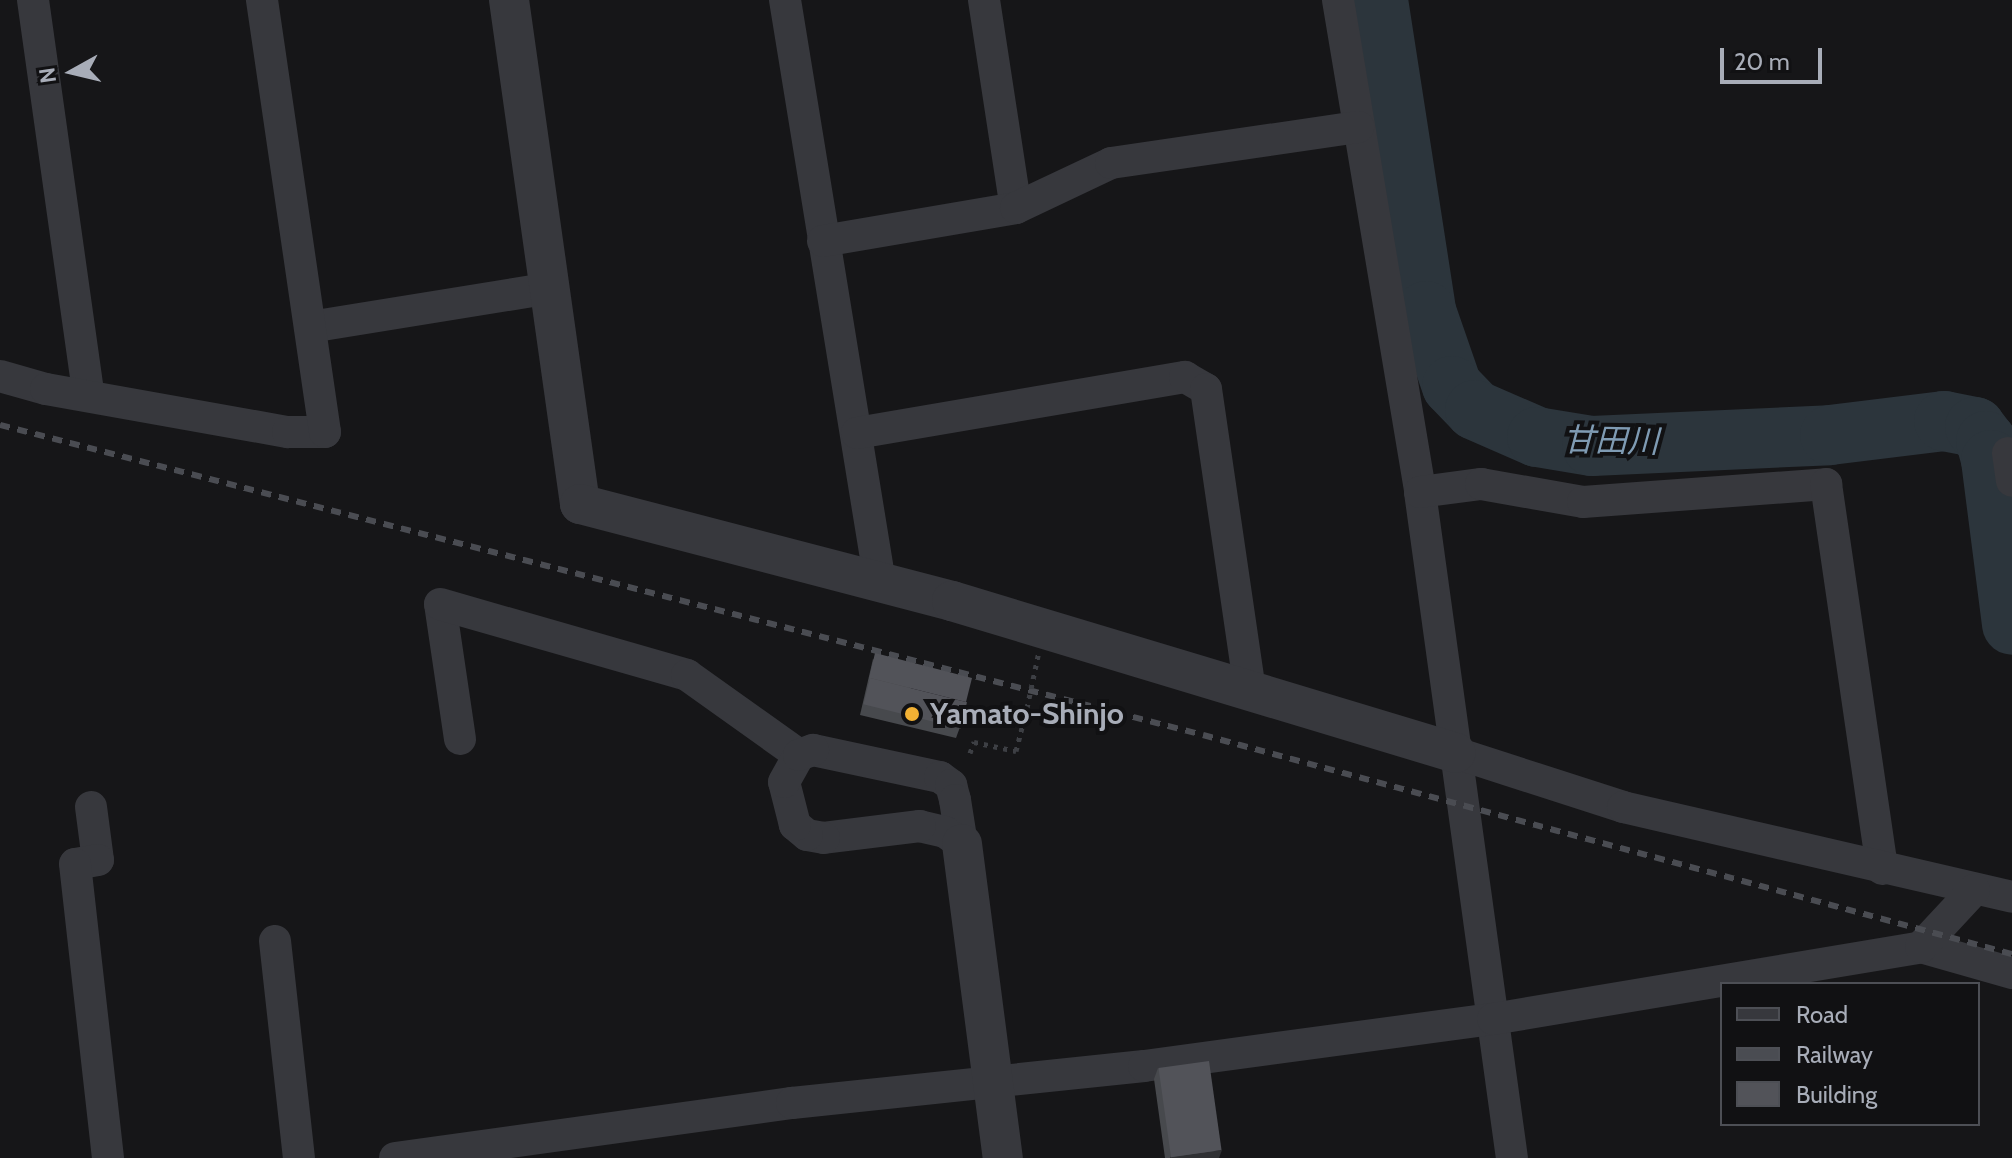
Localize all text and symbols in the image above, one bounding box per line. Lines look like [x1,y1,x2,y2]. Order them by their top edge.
north arrow [32,32,112,112]
scale bar [1724,32,1826,82]
text: 20 m [1734,47,1790,76]
text: N [33,66,62,85]
water label: 甘田川 [1563,421,1659,461]
place label: Yamato-Shinjo [930,696,1124,732]
marker: Yamato-Shinjo [901,703,923,725]
legend [1720,982,1980,1126]
text: Road [1796,1000,1848,1029]
text: Railway [1796,1040,1873,1069]
text: Building [1796,1080,1877,1109]

